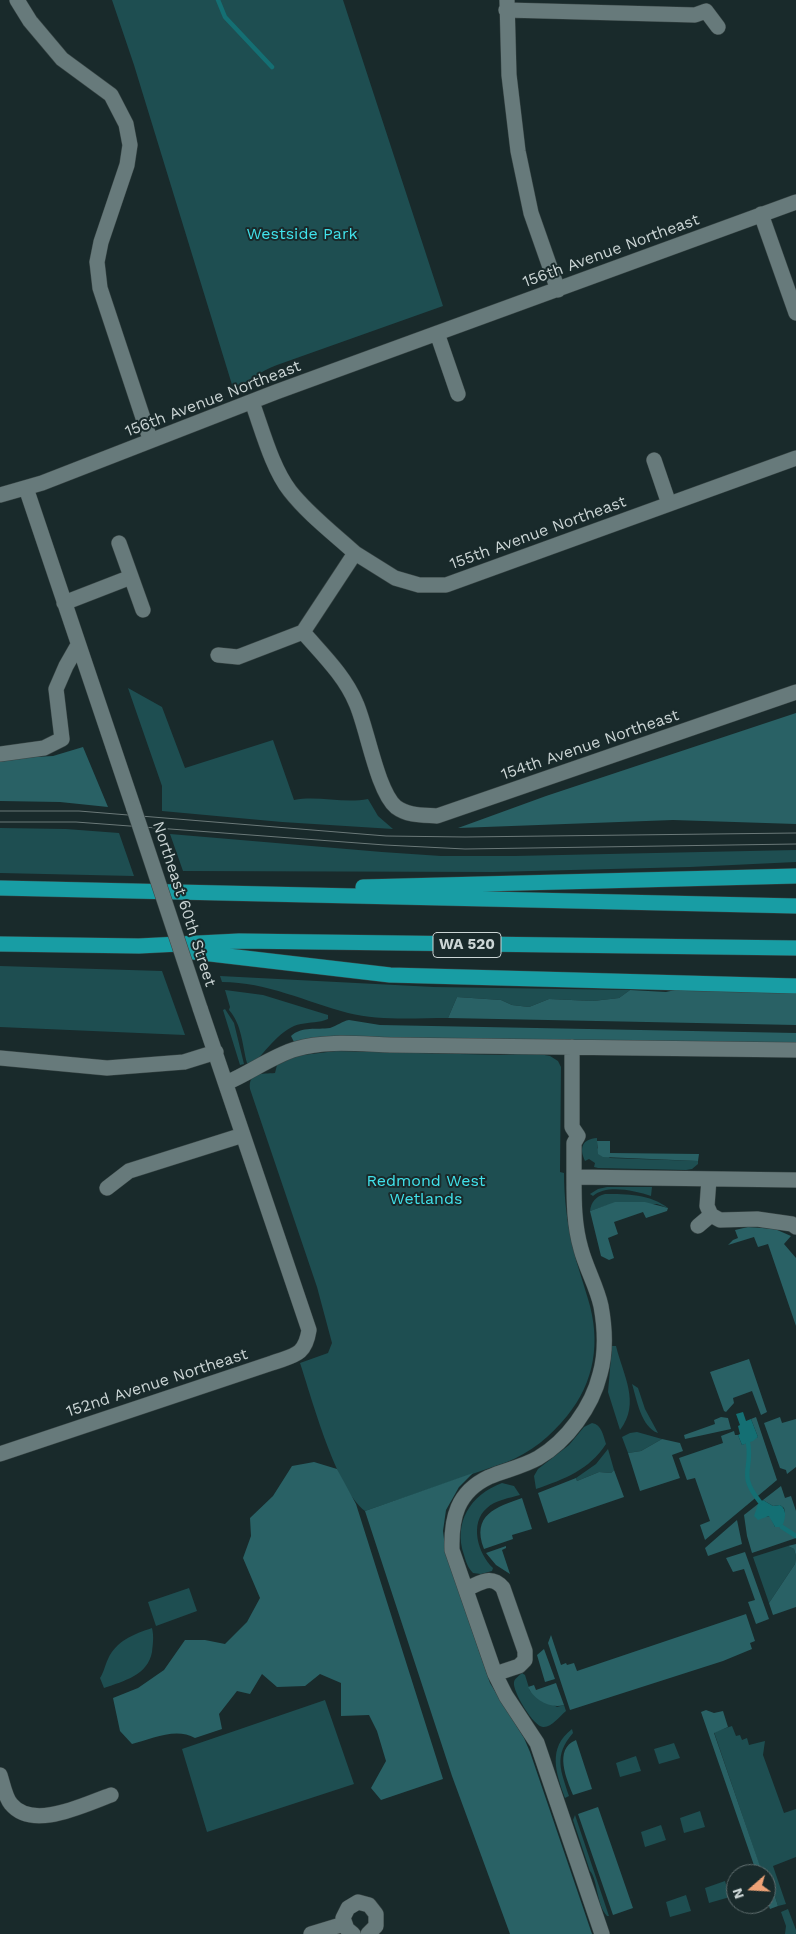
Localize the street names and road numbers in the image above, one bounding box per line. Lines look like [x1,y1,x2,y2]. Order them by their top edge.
street label: 156th Avenue Northeast [520,210,702,292]
street label: 156th Avenue Northeast [122,357,304,441]
street label: 155th Avenue Northeast [447,492,629,574]
street label: 154th Avenue Northeast [499,706,681,784]
street label: Northeast 60th Street [148,819,220,989]
road number: WA 520 [433,932,501,958]
street label: 152nd Avenue Northeast [64,1345,250,1421]

